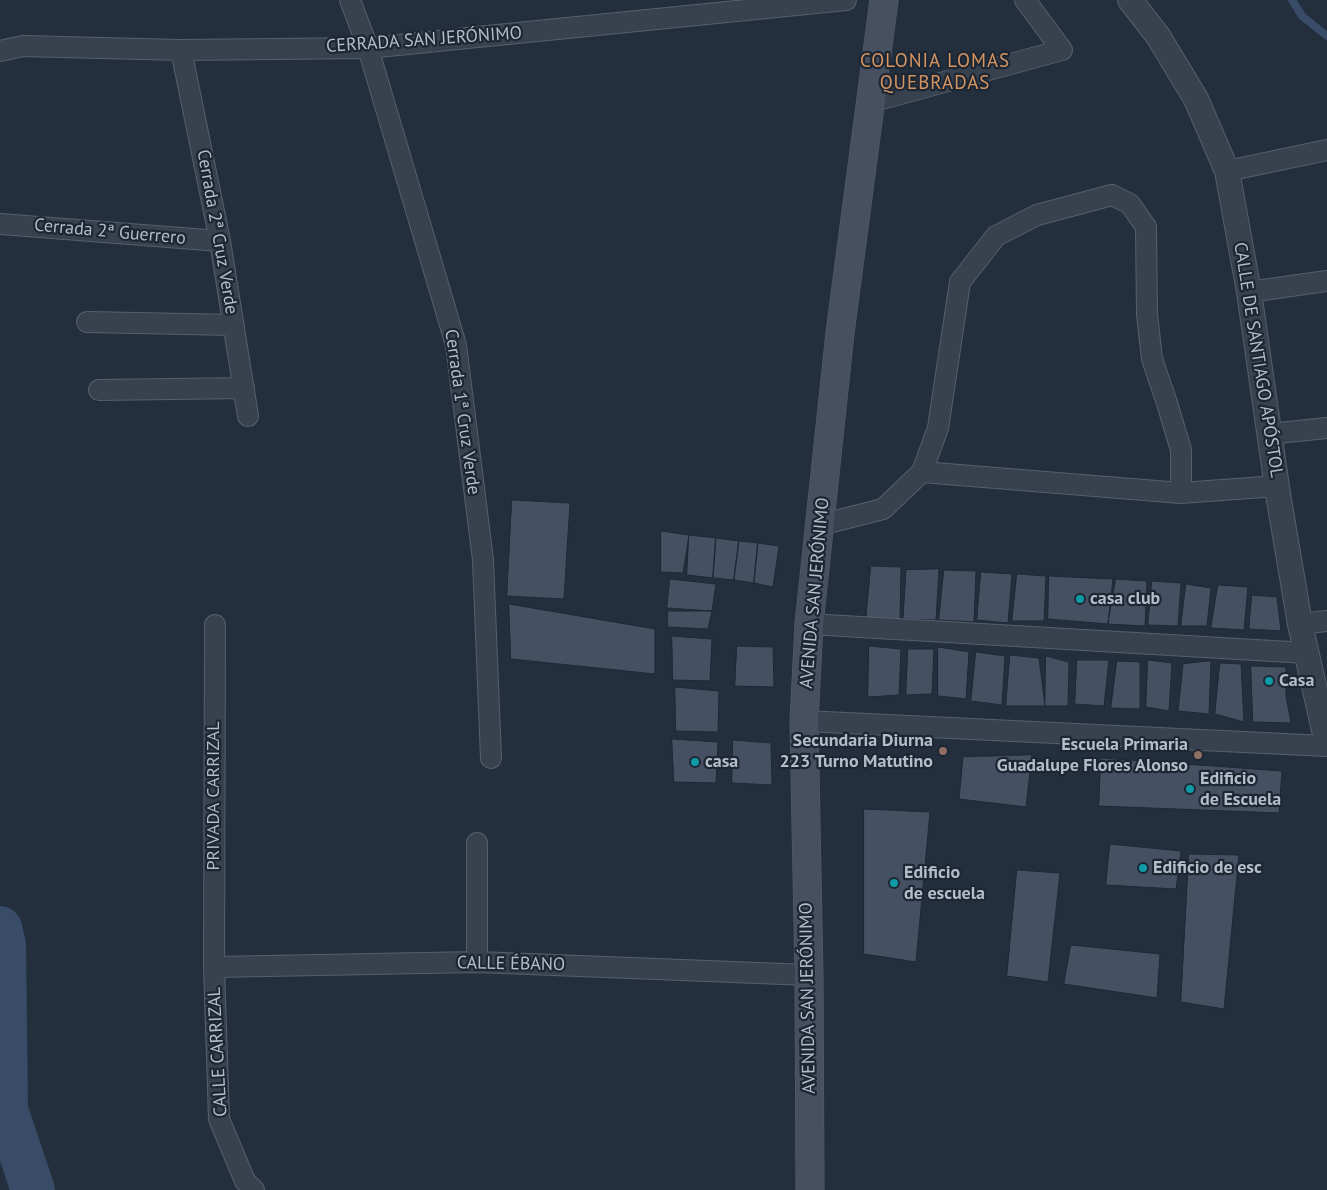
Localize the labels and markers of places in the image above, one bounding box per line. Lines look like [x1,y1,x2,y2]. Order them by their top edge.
place label: casa club [1090,588,1160,610]
marker: casa club [1074,593,1086,605]
place label: Casa [1279,670,1314,692]
marker: Casa [1263,675,1275,687]
place label: Secundaria Diurna 223 Turno Matutino [780,730,933,772]
place label: Escuela Primaria Guadalupe Flores Alonso [997,734,1188,776]
marker: Secundaria Diurna 223 Turno Matutino [937,745,949,757]
marker: Escuela Primaria Guadalupe Flores Alonso [1192,749,1204,761]
place label: casa [705,751,738,773]
marker: casa [689,756,701,768]
place label: Edificio de Escuela [1200,768,1281,811]
marker: Edificio de Escuela [1184,783,1196,795]
place label: Edificio de esc [1153,857,1262,879]
place label: Edificio de escuela [904,862,985,904]
marker: Edificio de esc [1137,862,1149,874]
marker: Edificio de escuela [888,877,900,889]

